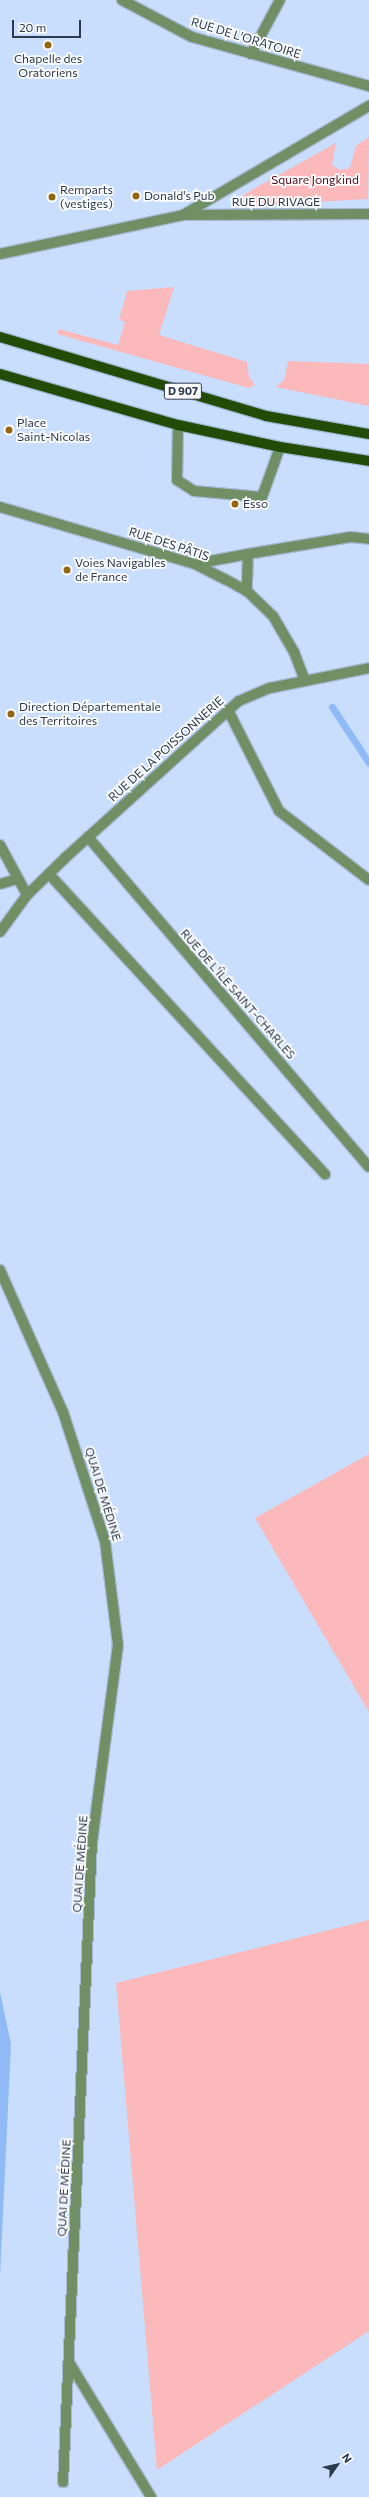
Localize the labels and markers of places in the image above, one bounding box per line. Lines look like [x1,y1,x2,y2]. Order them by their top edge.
marker: Chapelle des Oratoriens [43,40,53,50]
place label: Chapelle des Oratoriens [14,52,82,80]
place label: Remparts (vestiges) [60,183,113,211]
place label: Donald's Pub [144,189,215,203]
marker: Donald's Pub [131,191,141,201]
marker: Remparts (vestiges) [47,192,57,202]
place label: Place Saint-Nicolas [17,416,90,444]
marker: Place Saint-Nicolas [4,425,14,435]
place label: Esso [243,497,268,511]
marker: Esso [230,499,240,509]
place label: Voies Navigables de France [75,556,166,584]
marker: Voies Navigables de France [62,565,72,575]
place label: Direction Départementale des Territoires [19,700,161,728]
marker: Direction Départementale des Territoires [6,709,16,719]

